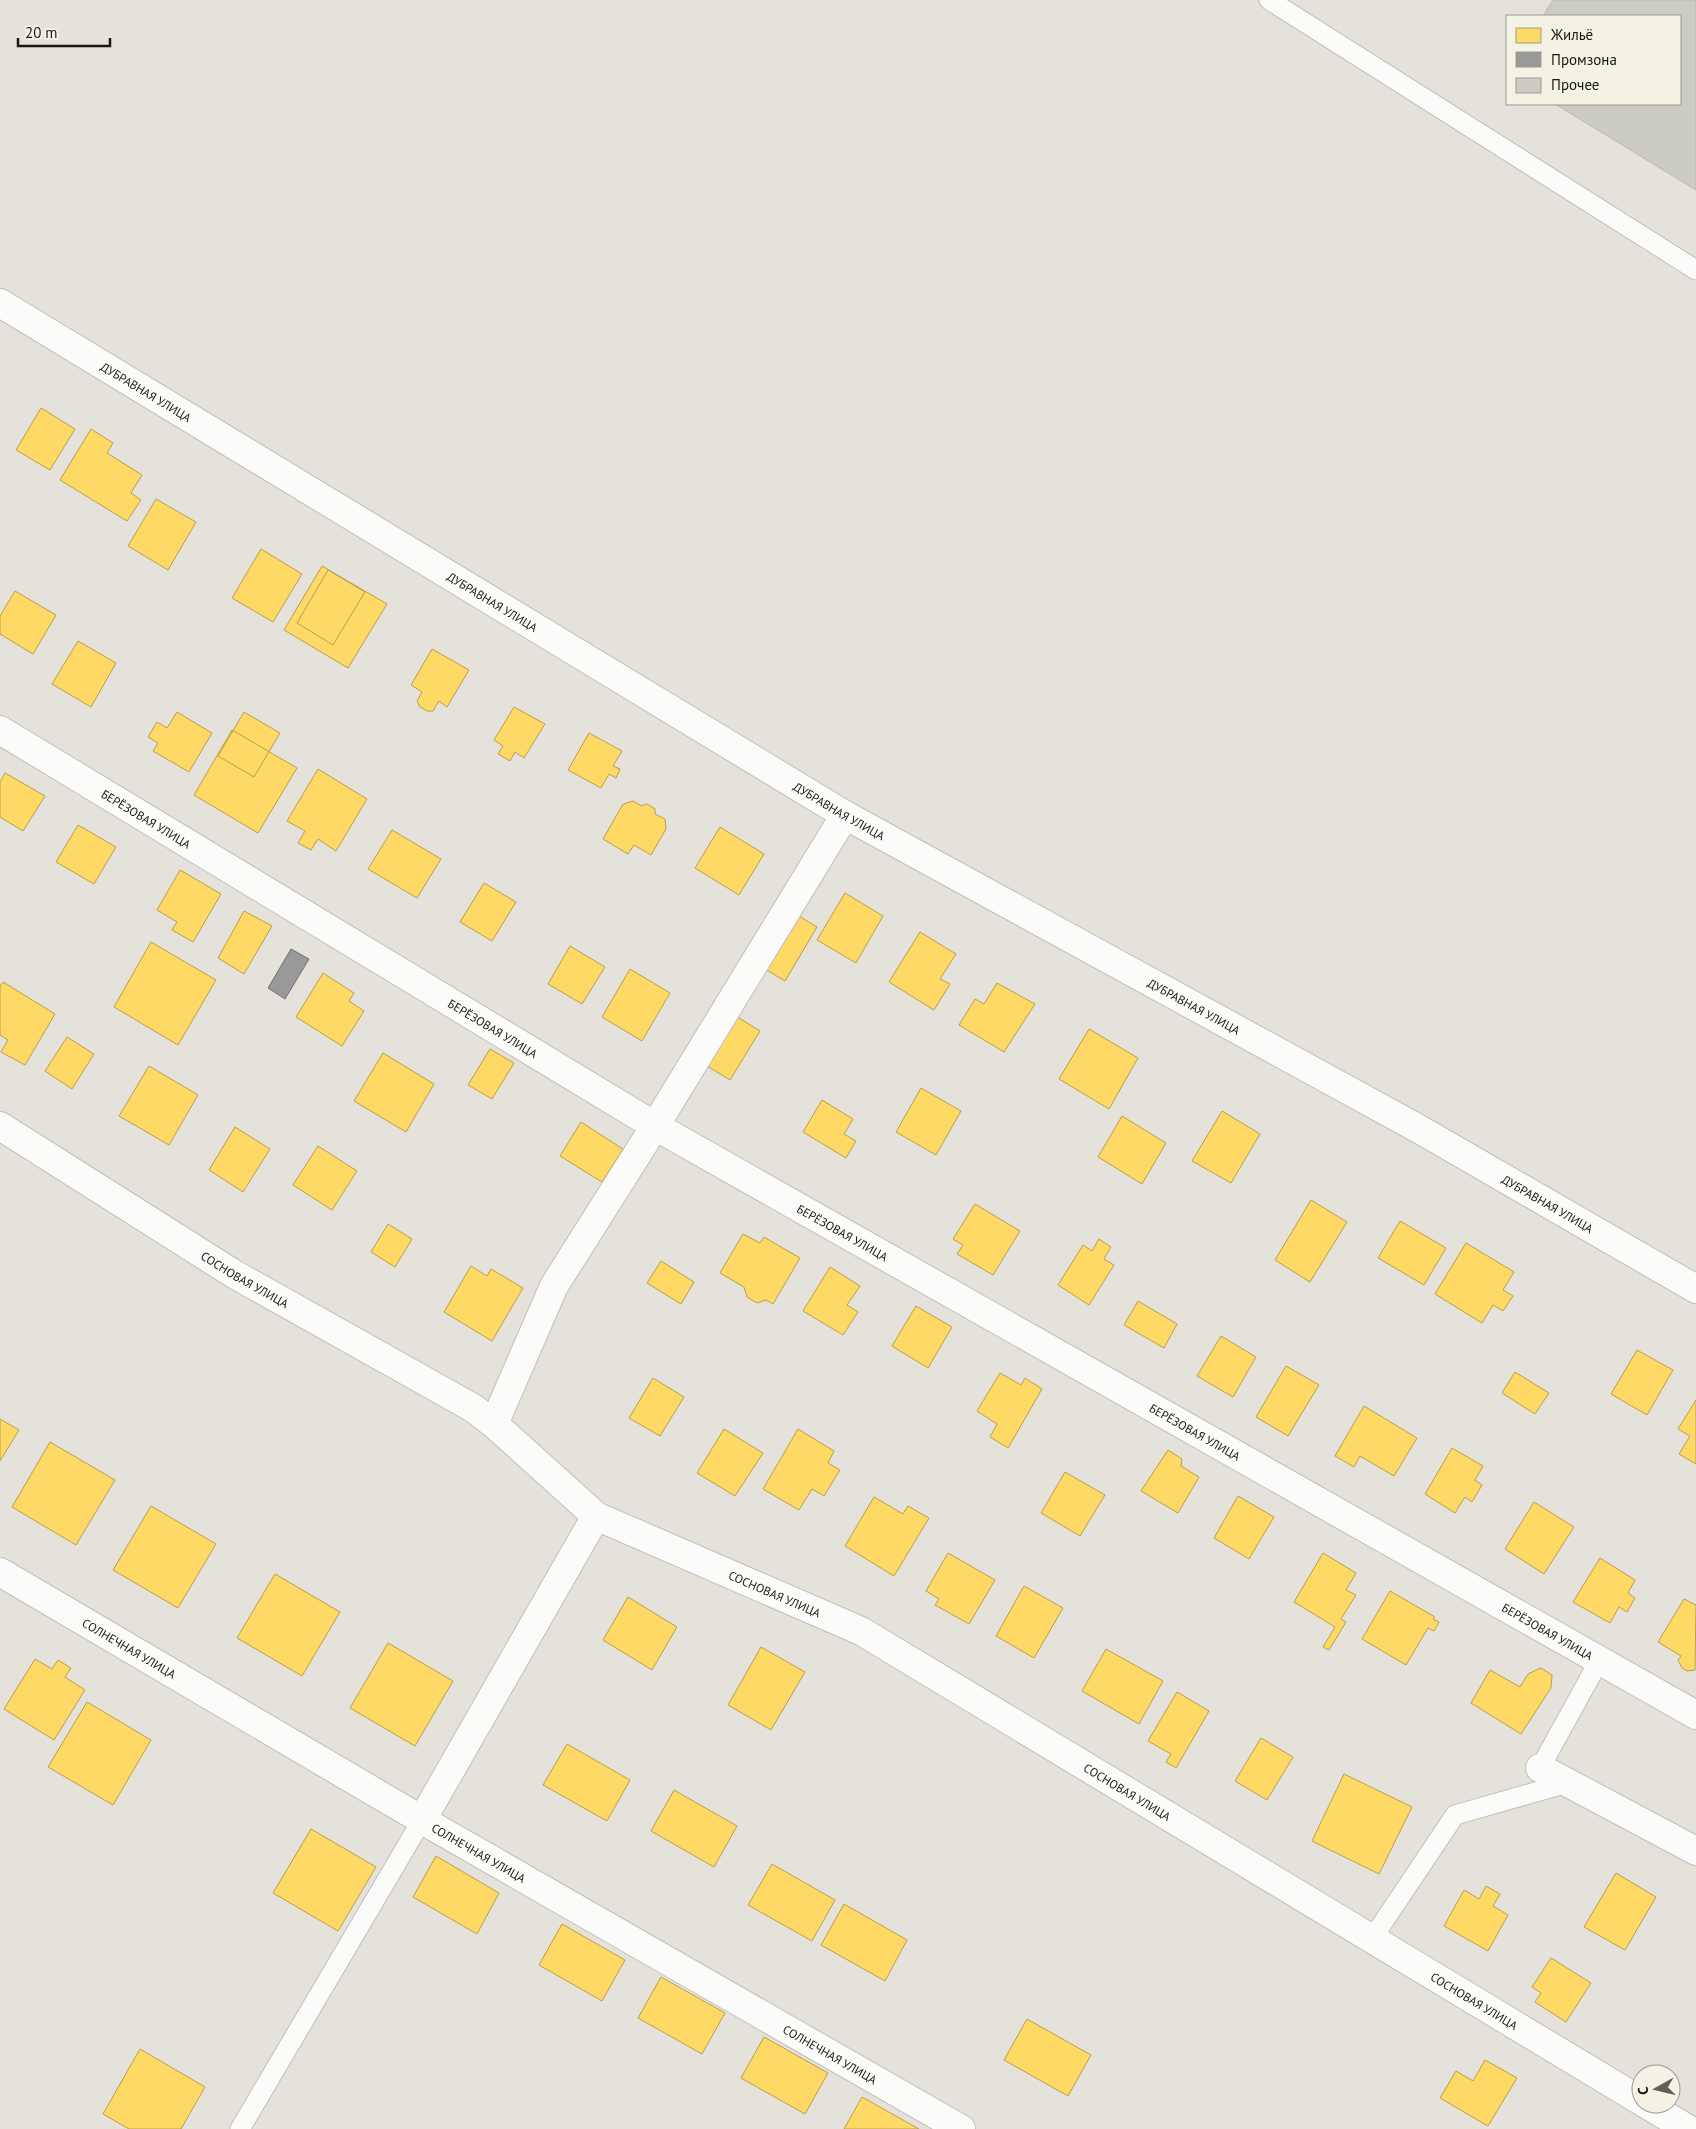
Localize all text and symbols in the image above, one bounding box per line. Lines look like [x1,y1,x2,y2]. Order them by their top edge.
scale bar [18,15,110,47]
legend [1506,15,1681,105]
text: 20 m [25,23,58,42]
text: Жильё [1550,25,1593,44]
text: Промзона [1551,50,1617,69]
text: Прочее [1551,75,1599,94]
street label: ДУБРАВНАЯ УЛИЦА [98,359,194,425]
street label: ДУБРАВНАЯ УЛИЦА [445,568,541,635]
street label: ДУБРАВНАЯ УЛИЦА [791,778,888,843]
street label: БЕРЁЗОВАЯ УЛИЦА [99,786,194,851]
street label: ДУБРАВНАЯ УЛИЦА [1145,975,1243,1037]
street label: БЕРЁЗОВАЯ УЛИЦА [445,995,540,1061]
street label: ДУБРАВНАЯ УЛИЦА [1499,1171,1596,1236]
street label: БЕРЁЗОВАЯ УЛИЦА [795,1201,891,1264]
street label: СОСНОВАЯ УЛИЦА [198,1248,291,1311]
street label: БЕРЁЗОВАЯ УЛИЦА [1147,1400,1243,1463]
street label: СОСНОВАЯ УЛИЦА [727,1567,823,1620]
street label: БЕРЁЗОВАЯ УЛИЦА [1500,1599,1596,1663]
street label: СОЛНЕЧНАЯ УЛИЦА [80,1615,179,1681]
street label: СОСНОВАЯ УЛИЦА [1081,1760,1174,1824]
street label: СОЛНЕЧНАЯ УЛИЦА [429,1820,529,1885]
street label: СОСНОВАЯ УЛИЦА [1428,1969,1521,2033]
street label: СОЛНЕЧНАЯ УЛИЦА [780,2021,880,2087]
north arrow [1631,2064,1681,2114]
text: С [1634,2086,1653,2096]

